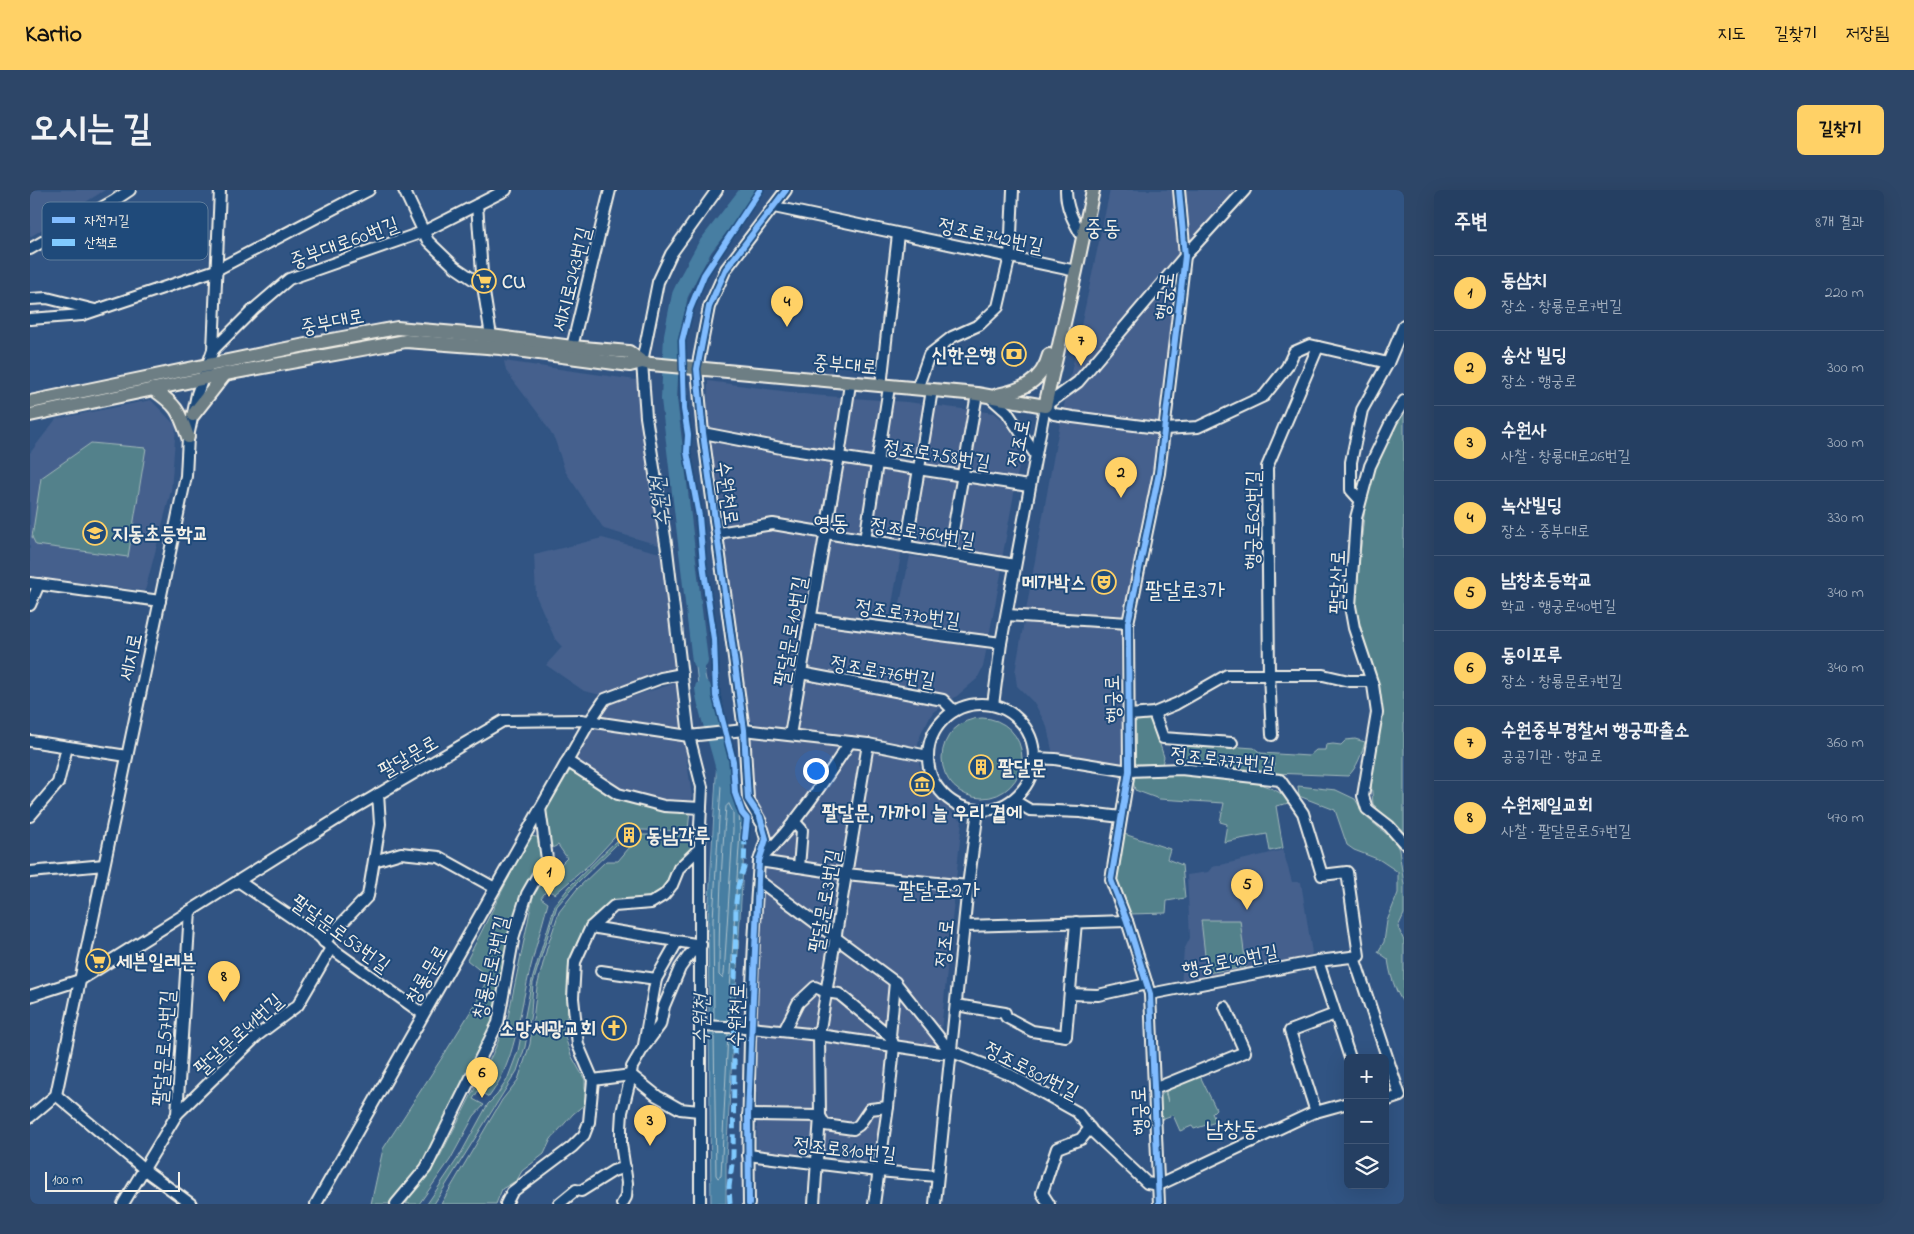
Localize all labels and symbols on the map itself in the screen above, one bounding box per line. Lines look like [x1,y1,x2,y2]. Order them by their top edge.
legend [42,202,208,260]
text: 자전거길 [84,211,130,232]
street label: 중부대로60번길 [286,211,403,277]
street label: 정조로742번길 [935,212,1046,263]
district label: 중동 [1085,214,1121,246]
street label: 세지로243번길 [546,224,600,335]
text: 산책로 [84,233,118,254]
supermarket icon: CU [471,268,497,294]
place label: CU [502,269,526,298]
street label: 행궁로 [1149,271,1184,322]
pin: 4 [771,286,803,327]
street label: 중부대로 [298,303,367,344]
pin: 7 [1065,325,1097,366]
bank icon: 신한은행 [1001,341,1027,367]
place label: 신한은행 [932,342,996,371]
street label: 중부대로 [811,349,878,384]
street label: 정조로 [1002,417,1039,470]
street label: 정조로758번길 [881,434,992,479]
pin: 2 [1105,457,1137,498]
street label: 수원천로 [707,459,744,527]
street label: 행궁로62번길 [1239,470,1270,570]
water label: 수원천 [644,473,680,529]
district label: 영동 [813,509,849,541]
street label: 정조로764번길 [868,512,977,557]
school or university icon: 지동초등학교 [82,520,108,546]
place label: 지동초등학교 [112,521,209,550]
street label: 팔달산로 [1324,550,1355,614]
theatre icon: 메가박스 [1091,569,1117,595]
place label: 메가박스 [1022,570,1086,599]
street label: 팔달문로10번길 [768,574,816,689]
district label: 팔달로3가 [1145,576,1225,608]
street label: 정조로770번길 [853,594,962,637]
street label: 세지로 [113,631,152,684]
street label: 정조로776번길 [828,650,937,697]
street label: 행궁로 [1099,674,1130,724]
street label: 팔달문로 [374,730,444,787]
street label: 정조로777번길 [1169,742,1277,781]
building icon: 팔달문 [968,754,994,780]
place label: 팔달문 [998,755,1046,784]
your location [803,758,829,784]
museum icon: 팔달문, 가까이 늘 우리 곁에 [909,771,935,797]
place label: 팔달문, 가까이 늘 우리 곁에 [822,800,1022,829]
building icon: 동남각루 [616,822,642,848]
place label: 동남각루 [646,823,710,852]
street label: 팔달문로3번길 [803,847,850,956]
pin: 1 [533,856,565,897]
pin: 5 [1231,869,1263,910]
district label: 팔달로2가 [898,876,980,908]
street label: 팔달문로53번길 [284,889,395,981]
street label: 창룡문로7번길 [467,913,518,1022]
street label: 정조로 [930,918,963,969]
street label: 행궁로40번길 [1180,939,1281,986]
street label: 창룡문로 [400,940,457,1010]
supermarket icon: 세븐일레븐 [85,948,111,974]
place label: 세븐일레븐 [116,949,196,978]
pin: 8 [208,961,240,1002]
street label: 수원천로 [723,982,754,1048]
street label: 팔달문로41번길 [189,988,291,1084]
street label: 팔달문로57번길 [147,989,184,1107]
water label: 수원천 [688,993,718,1045]
church icon: 소망세광교회 [601,1015,627,1041]
place label: 소망세광교회 [499,1016,596,1045]
street label: 정조로801번길 [978,1036,1083,1109]
pin: 6 [466,1057,498,1098]
street label: 행궁로 [1126,1086,1157,1136]
pin: 3 [634,1105,666,1146]
district label: 남창동 [1205,1115,1259,1147]
street label: 정조로810번길 [792,1132,897,1171]
scale bar [45,1169,180,1192]

